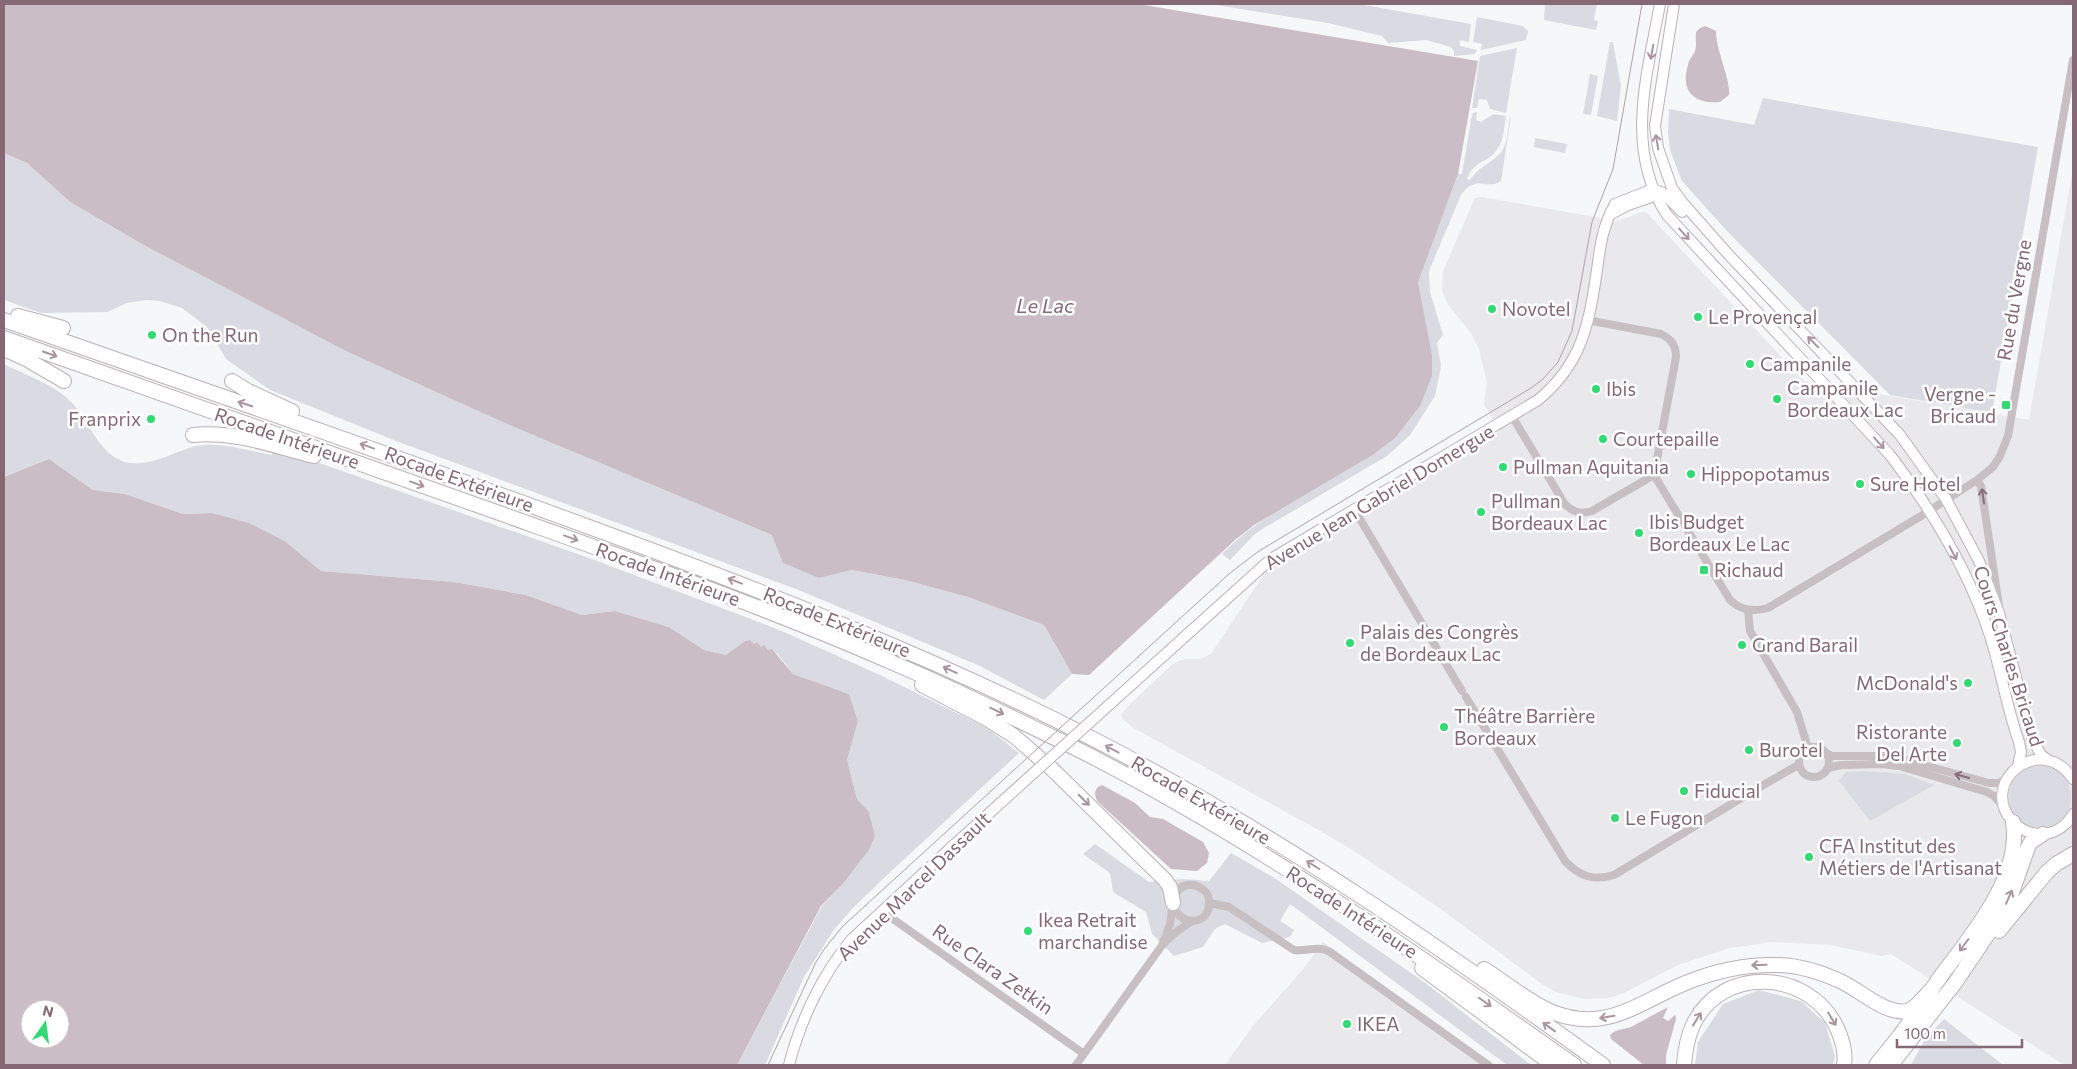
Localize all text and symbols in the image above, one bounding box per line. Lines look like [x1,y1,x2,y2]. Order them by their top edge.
one-way arrow [1646,43,1656,59]
one-way arrow [1651,135,1661,151]
one-way arrow [1679,228,1690,241]
street label: Rue du Vergne [1992,238,2035,362]
water label: Le Lac [1016,293,1074,317]
place label: Novotel [1502,297,1570,320]
marker: Novotel [1486,303,1498,315]
place label: Le Provençal [1708,305,1817,328]
marker: Le Provençal [1692,311,1704,323]
place label: On the Run [162,323,259,346]
marker: On the Run [146,329,158,341]
one-way arrow [1807,335,1819,348]
one-way arrow [41,350,57,359]
place label: Campanile [1760,352,1851,375]
marker: Campanile [1744,358,1756,370]
place label: Campanile Bordeaux Lac [1787,376,1903,421]
place label: Ibis [1606,377,1636,400]
place label: Vergne - Bricaud [1924,382,1996,427]
marker: Ibis [1590,383,1602,395]
marker: Campanile Bordeaux Lac [1771,393,1783,405]
one-way arrow [237,399,253,409]
marker: Vergne - Bricaud [2000,399,2012,411]
street label: Rocade Intérieure [212,402,363,473]
place label: Franprix [68,407,141,430]
marker: Franprix [145,413,157,425]
street label: Avenue Jean Gabriel Domergue [1260,419,1498,574]
place label: Courtepaille [1613,427,1719,450]
marker: Courtepaille [1597,433,1609,445]
one-way arrow [1873,436,1885,449]
one-way arrow [360,441,375,450]
street label: Rocade Extérieure [382,441,537,516]
place label: Pullman Aquitania [1513,455,1669,478]
marker: Pullman Aquitania [1497,461,1509,473]
place label: Hippopotamus [1701,462,1830,485]
marker: Hippopotamus [1685,468,1697,480]
place label: Sure Hotel [1870,472,1961,495]
marker: Sure Hotel [1854,478,1866,490]
one-way arrow [409,480,425,489]
one-way arrow [1977,488,1987,504]
place label: Pullman Bordeaux Lac [1491,489,1607,534]
marker: Pullman Bordeaux Lac [1475,506,1487,518]
place label: Ibis Budget Bordeaux Le Lac [1649,510,1790,555]
marker: Ibis Budget Bordeaux Le Lac [1633,527,1645,539]
one-way arrow [562,534,578,543]
street label: Rocade Intérieure [593,537,743,610]
one-way arrow [1949,545,1958,560]
place label: Richaud [1714,558,1783,581]
street label: Cours Charles Bricaud [1969,563,2050,749]
marker: Richaud [1698,564,1710,576]
one-way arrow [728,576,743,585]
street label: Rocade Extérieure [760,581,914,662]
place label: Palais des Congrès de Bordeaux Lac [1360,620,1519,665]
place label: Grand Barail [1752,633,1858,656]
marker: Palais des Congrès de Bordeaux Lac [1344,637,1356,649]
marker: Grand Barail [1736,639,1748,651]
one-way arrow [943,665,958,674]
place label: McDonald's [1856,671,1958,694]
marker: McDonald's [1962,677,1974,689]
place label: Théâtre Barrière Bordeaux [1454,704,1595,749]
one-way arrow [989,706,1004,716]
place label: Ristorante Del Arte [1856,720,1947,765]
marker: Théâtre Barrière Bordeaux [1438,721,1450,733]
marker: Ristorante Del Arte [1951,737,1963,749]
place label: Burotel [1759,738,1823,761]
one-way arrow [1104,744,1119,754]
marker: Burotel [1743,744,1755,756]
street label: Rocade Extérieure [1128,750,1275,849]
one-way arrow [1954,770,1970,780]
place label: Fiducial [1694,779,1760,802]
marker: Fiducial [1678,785,1690,797]
one-way arrow [1078,794,1090,806]
street label: Avenue Marcel Dassault [832,806,995,965]
place label: Le Fugon [1625,806,1703,829]
marker: Le Fugon [1609,812,1621,824]
place label: CFA Institut des Métiers de l'Artisanat [1819,834,2002,879]
marker: CFA Institut des Métiers de l'Artisanat [1803,851,1815,863]
one-way arrow [1306,860,1320,870]
street label: Rocade Intérieure [1282,861,1422,963]
one-way arrow [2005,890,2015,905]
place label: Ikea Retrait marchandise [1038,908,1147,953]
street label: Rue Clara Zetkin [928,918,1058,1019]
marker: Ikea Retrait marchandise [1022,925,1034,937]
one-way arrow [1959,938,1969,952]
one-way arrow [1752,960,1768,970]
one-way arrow [1477,996,1491,1007]
north arrow [20,999,70,1049]
text: N [41,1001,55,1020]
place label: IKEA [1357,1012,1399,1035]
one-way arrow [1692,1012,1702,1026]
one-way arrow [1828,1012,1838,1026]
one-way arrow [1599,1013,1615,1023]
scale bar [1897,1016,2022,1048]
marker: IKEA [1341,1018,1353,1030]
one-way arrow [1543,1021,1556,1032]
text: 100 m [1904,1024,1946,1042]

